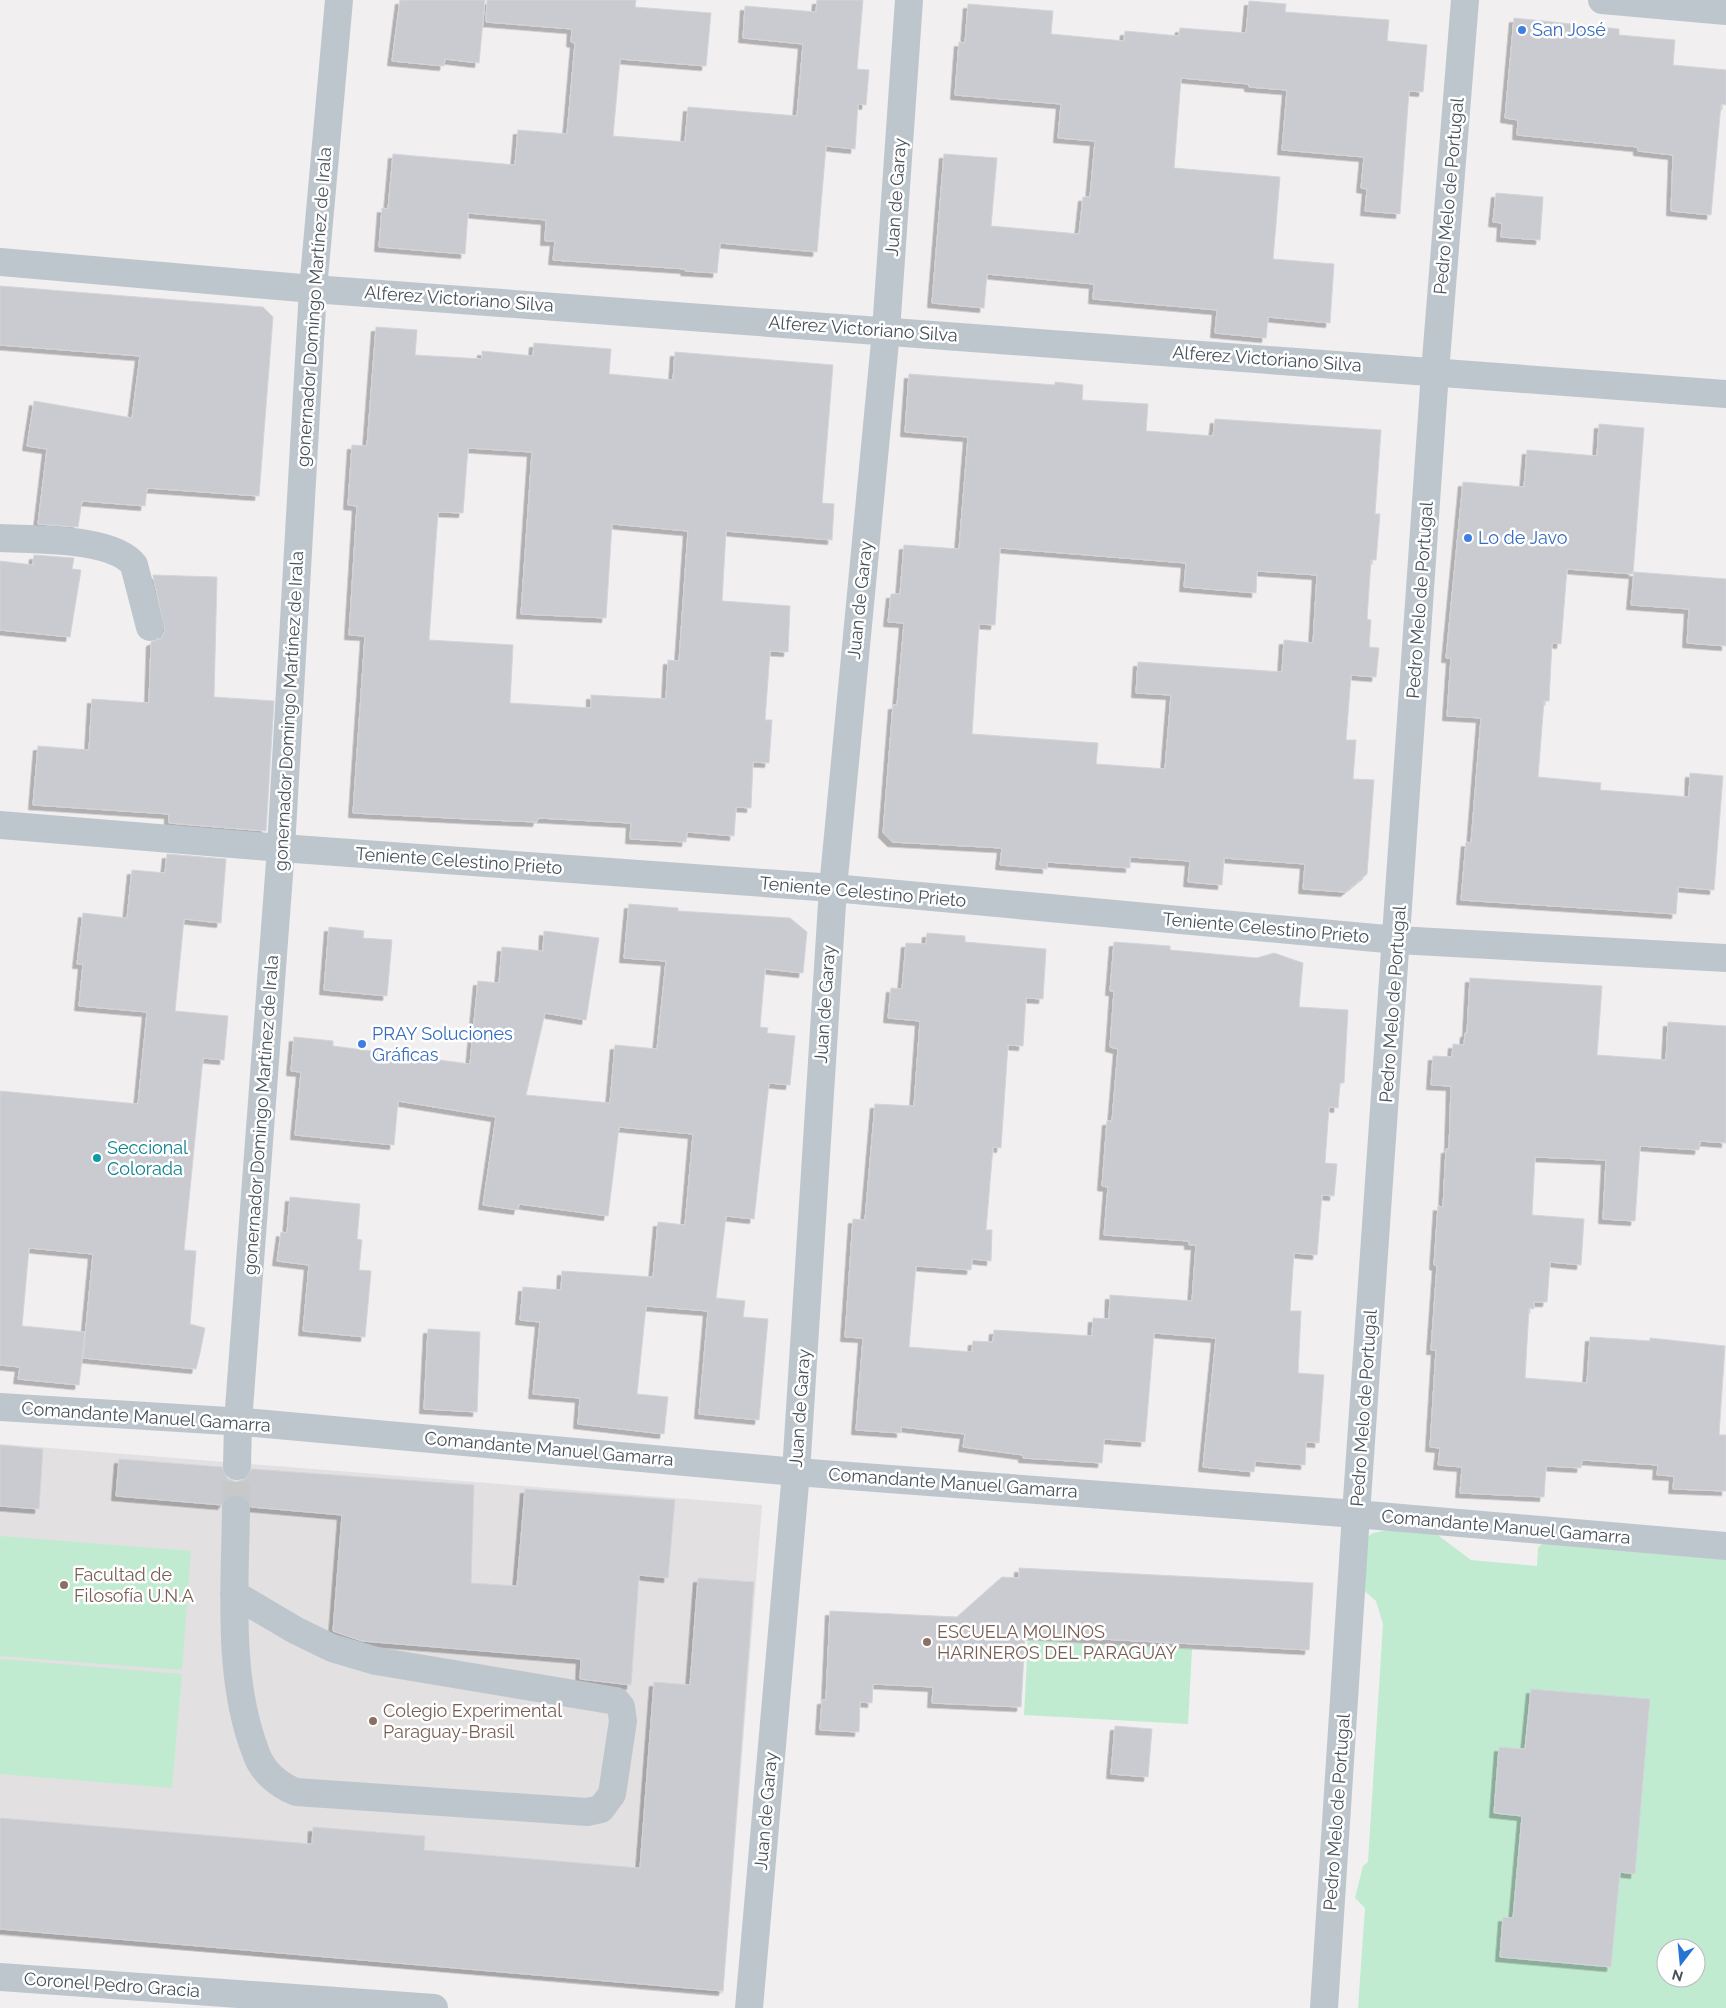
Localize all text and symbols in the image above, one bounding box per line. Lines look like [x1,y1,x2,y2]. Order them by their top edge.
place label: San José [1532,19,1606,40]
marker: San José [1516,24,1528,36]
street label: Pedro Melo de Portugal [1429,97,1468,295]
street label: Juan de Garay [881,137,910,257]
street label: gonernador Domingo Martínez de Irala [292,146,335,468]
street label: Alferez Victoriano Silva [364,281,554,316]
street label: Alferez Victoriano Silva [768,311,958,346]
street label: Alferez Victoriano Silva [1172,341,1362,376]
street label: Pedro Melo de Portugal [1402,501,1437,699]
place label: Lo de Javo [1478,527,1568,548]
marker: Lo de Javo [1462,532,1474,544]
street label: Juan de Garay [843,540,876,660]
street label: gonernador Domingo Martínez de Irala [270,550,307,872]
street label: Teniente Celestino Prieto [355,843,563,878]
street label: Teniente Celestino Prieto [759,872,967,911]
street label: Pedro Melo de Portugal [1375,905,1410,1103]
street label: Teniente Celestino Prieto [1162,908,1370,947]
street label: Juan de Garay [810,944,839,1064]
street label: gonernador Domingo Martínez de Irala [239,954,282,1276]
place label: PRAY Soluciones Gráficas [372,1023,513,1065]
marker: PRAY Soluciones Gráficas [356,1038,368,1050]
place label: Seccional Colorada [107,1137,188,1179]
marker: Seccional Colorada [91,1152,103,1164]
street label: Pedro Melo de Portugal [1346,1309,1381,1507]
street label: Juan de Garay [785,1348,814,1468]
street label: Comandante Manuel Gamarra [21,1397,271,1436]
street label: Comandante Manuel Gamarra [424,1427,674,1470]
street label: Comandante Manuel Gamarra [828,1463,1078,1502]
street label: Comandante Manuel Gamarra [1381,1505,1631,1548]
place label: Facultad de Filosofía U.N.A [74,1564,194,1606]
marker: Facultad de Filosofía U.N.A [58,1579,70,1591]
place label: ESCUELA MOLINOS HARINEROS DEL PARAGUAY [937,1621,1177,1663]
marker: ESCUELA MOLINOS HARINEROS DEL PARAGUAY [921,1636,933,1648]
place label: Colegio Experimental Paraguay-Brasil [383,1700,562,1742]
street label: Pedro Melo de Portugal [1319,1713,1354,1911]
marker: Colegio Experimental Paraguay-Brasil [367,1715,379,1727]
street label: Juan de Garay [750,1751,781,1871]
north arrow [1656,1938,1706,1988]
text: N [1670,1966,1685,1985]
street label: Coronel Pedro Gracia [23,1968,201,2001]

